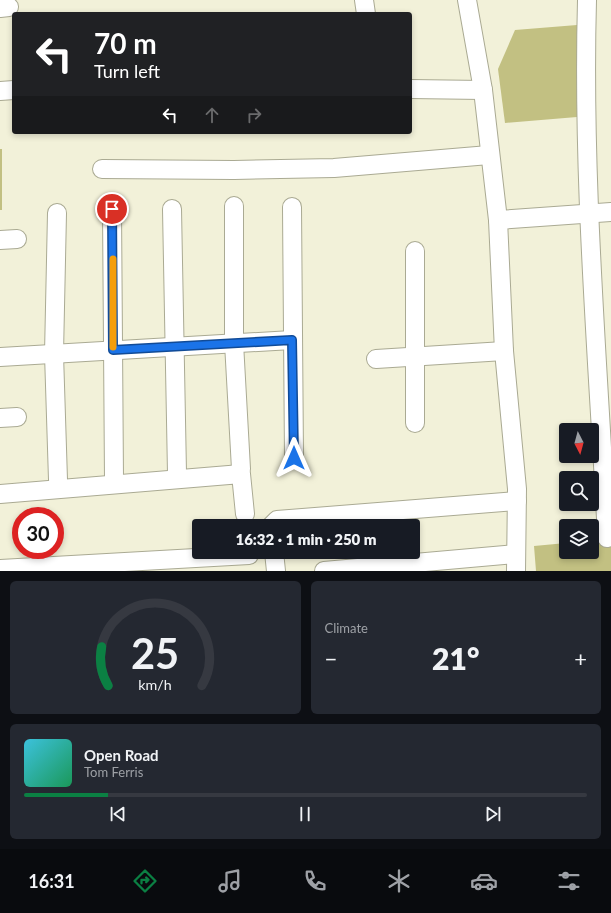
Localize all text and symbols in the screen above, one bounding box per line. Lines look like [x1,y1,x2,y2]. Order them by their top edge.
text: 70 m [94,26,157,60]
icon: left [28,28,80,80]
text: Turn left [94,60,160,82]
icon: left [159,104,181,126]
icon: ahead [201,104,223,126]
icon: right [243,104,265,126]
pin [95,192,129,226]
icon: arrive [101,198,123,220]
north arrow [559,423,599,463]
map controls [559,423,599,559]
position arrow [273,437,315,479]
button: search [559,471,599,511]
speed limit sign: 30 [12,507,64,559]
button: layers [559,519,599,559]
text: 16:32 · 1 min · 250 m [235,530,377,548]
text: Climate [325,620,368,636]
text: 25 [131,627,179,677]
text: 21° [432,640,479,676]
text: − [325,645,337,672]
text: + [574,645,587,672]
text: km/h [139,675,172,692]
text: Open Road [84,746,159,764]
text: Tom Ferris [84,764,143,780]
icon: previous [107,803,129,825]
icon: pause [294,803,316,825]
icon: next [482,803,504,825]
icon: directions [131,867,159,895]
icon: music [216,867,244,895]
icon: phone [301,867,329,895]
icon: climate [385,867,413,895]
icon: car [470,867,498,895]
icon: filters [555,867,583,895]
text: 16:31 [28,870,75,892]

